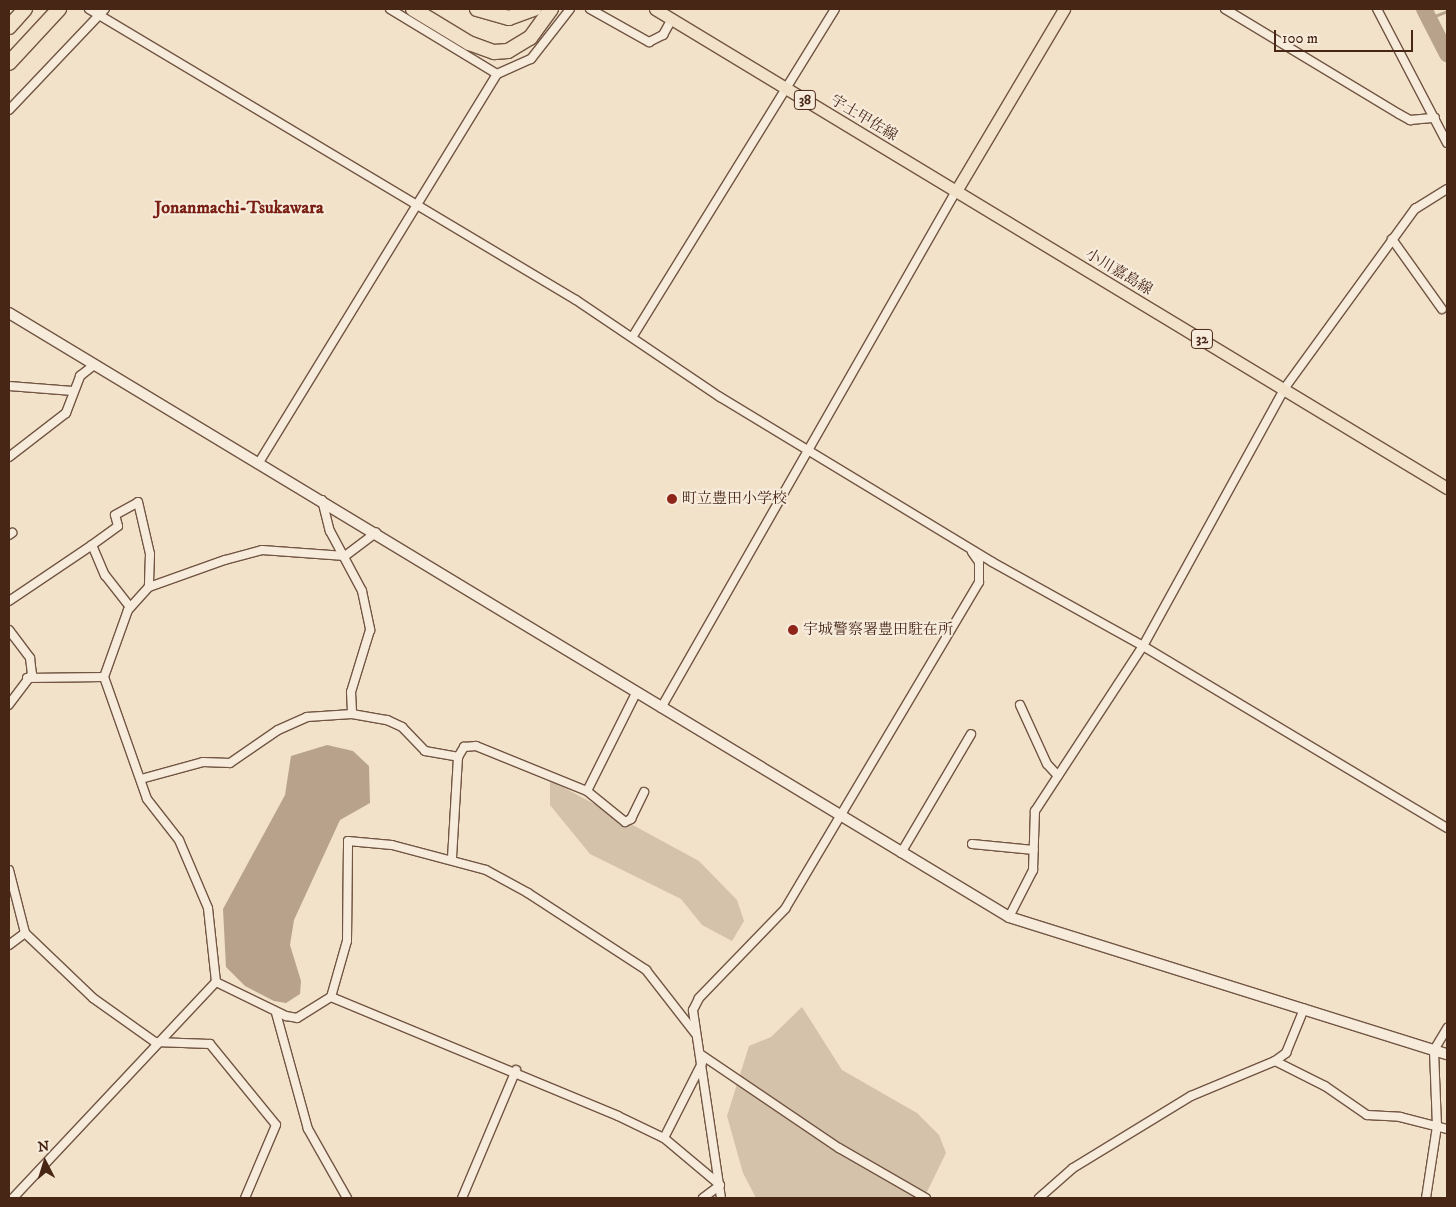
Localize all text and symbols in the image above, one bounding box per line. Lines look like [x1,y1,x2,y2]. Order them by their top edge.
scale bar [1276,20,1415,52]
text: 100 m [1282,29,1318,48]
road number: 38 [794,88,816,112]
street label: 宇土甲佐線 [827,91,901,145]
district label: Jonanmachi-Tsukawara [154,197,324,219]
street label: 小川嘉島線 [1082,245,1156,299]
road number: 32 [1191,328,1213,350]
place label: 町立豊田小学校 [682,490,787,508]
marker: 町立豊田小学校 [666,493,678,505]
place label: 宇城警察署豊田駐在所 [803,621,953,639]
marker: 宇城警察署豊田駐在所 [787,624,799,636]
north arrow [20,1137,70,1187]
text: N [37,1138,50,1157]

